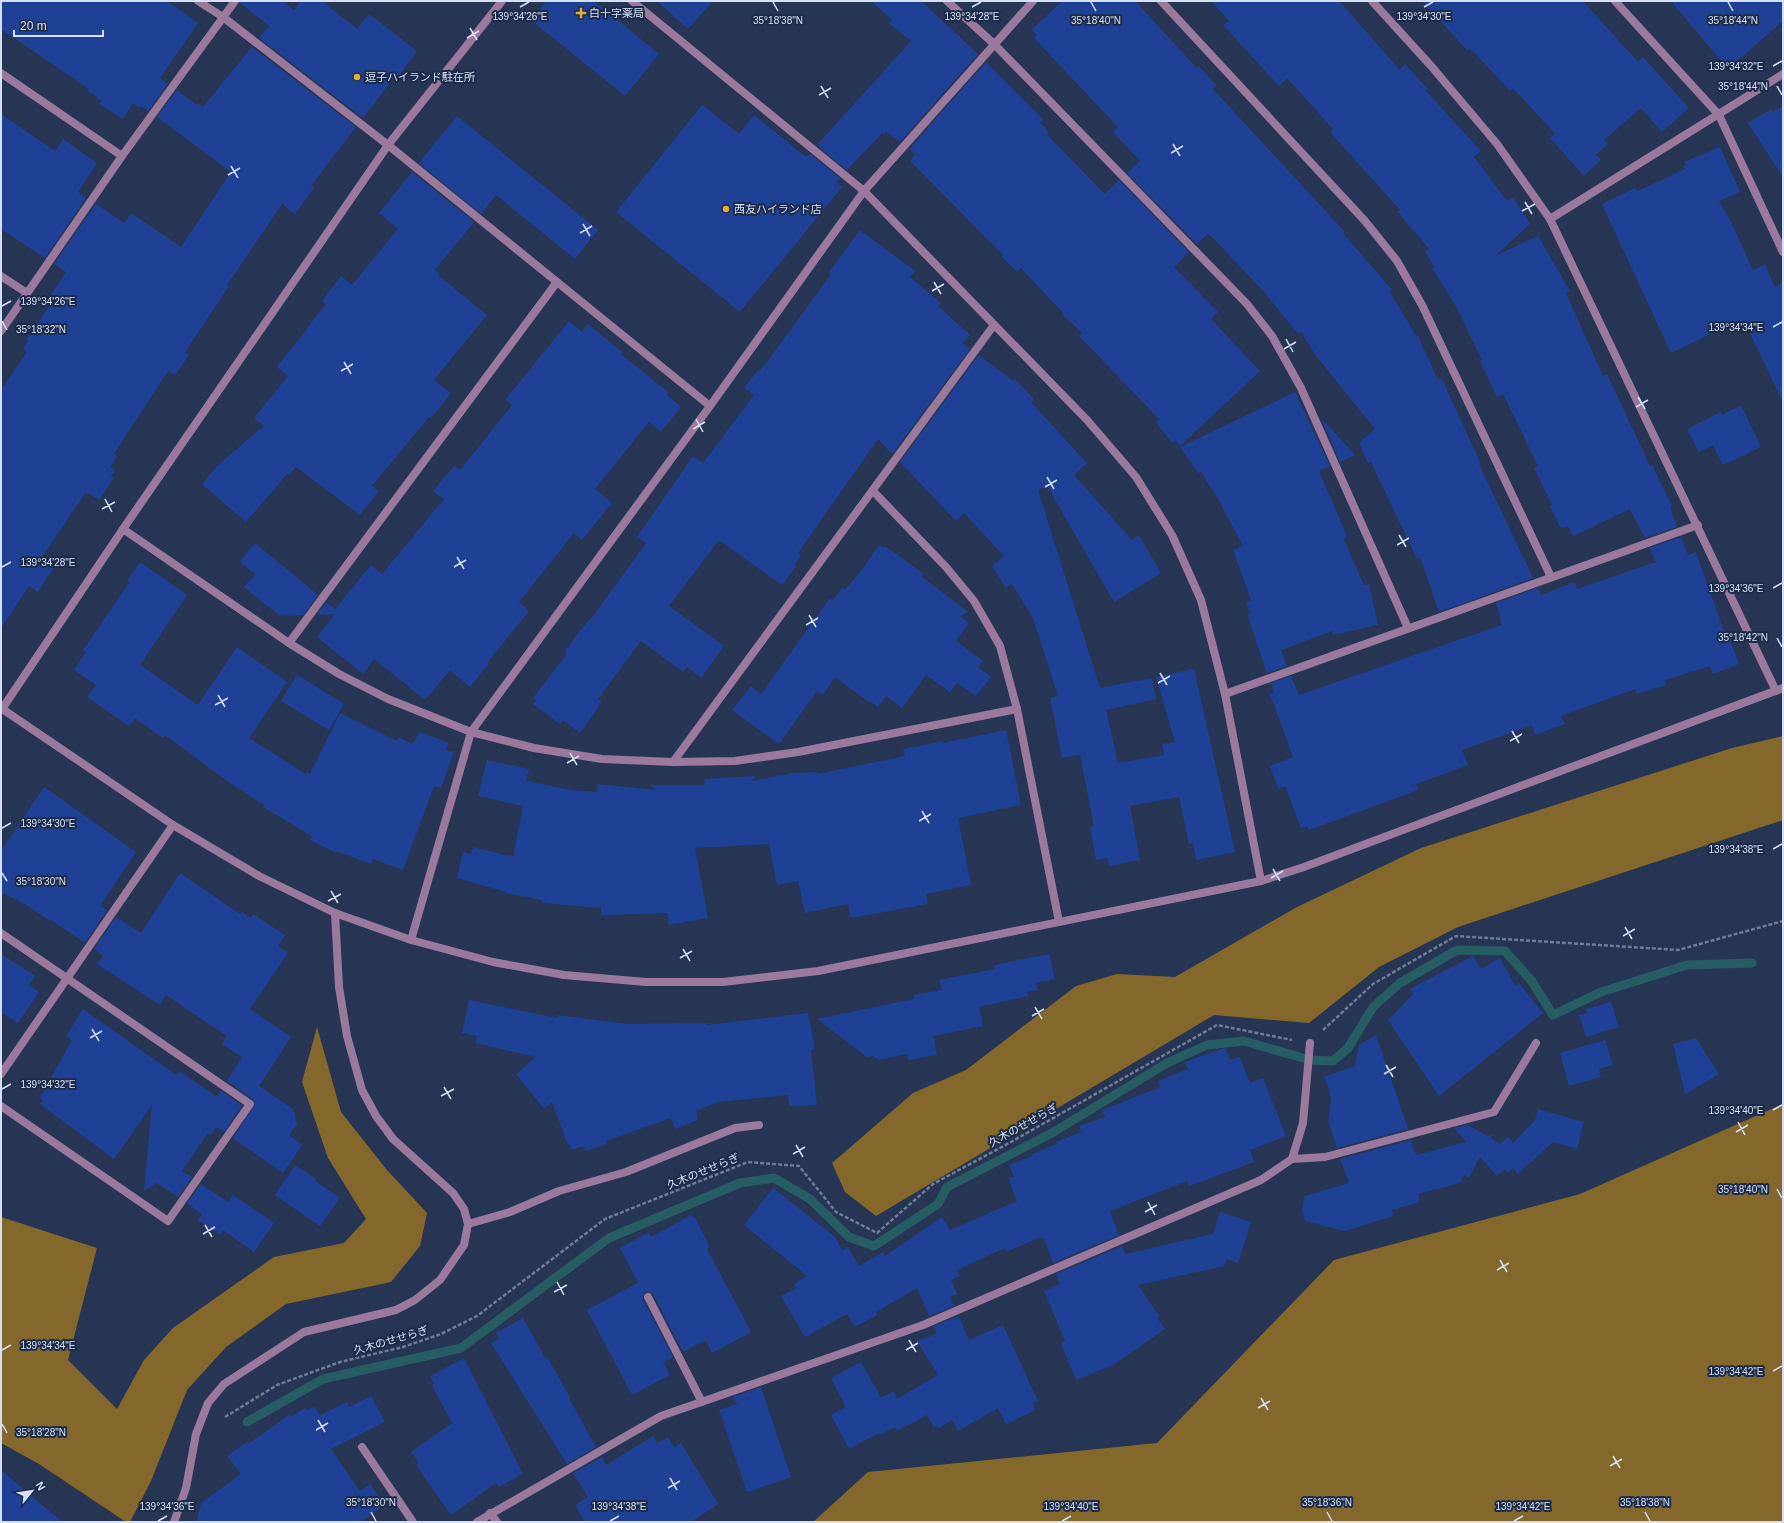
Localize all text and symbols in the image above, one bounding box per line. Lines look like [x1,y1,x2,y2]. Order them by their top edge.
place label: 白十字薬局 [589,7,644,19]
marker: 白十字薬局 [576,8,586,18]
text: 139°34'26"E [492,11,548,22]
text: 139°34'28"E [944,11,1000,22]
text: 139°34'30"E [1396,11,1452,22]
scale bar [14,12,103,38]
text: 35°18'38"N [753,15,803,26]
text: 35°18'40"N [1071,15,1121,26]
text: 35°18'44"N [1708,15,1758,26]
text: 20 m [20,19,47,33]
text: 139°34'32"E [1708,61,1764,72]
place label: 逗子ハイランド駐在所 [365,71,476,83]
marker: 逗子ハイランド駐在所 [352,72,362,82]
text: 35°18'44"N [1718,81,1768,92]
place label: 西友ハイランド店 [734,203,822,215]
marker: 西友ハイランド店 [721,204,731,214]
text: 139°34'26"E [20,296,76,307]
text: 139°34'34"E [1708,322,1764,333]
text: 35°18'32"N [16,324,66,335]
text: 139°34'28"E [20,557,76,568]
text: 139°34'36"E [1708,583,1764,594]
text: 35°18'42"N [1718,632,1768,643]
text: 139°34'30"E [20,818,76,829]
text: 139°34'38"E [1708,844,1764,855]
text: 35°18'30"N [16,876,66,887]
text: 139°34'32"E [20,1079,76,1090]
street label: 久木のせせらぎ [986,1101,1060,1149]
text: 139°34'40"E [1708,1105,1764,1116]
street label: 久木のせせらぎ [665,1151,741,1191]
text: 35°18'40"N [1718,1184,1768,1195]
street label: 久木のせせらぎ [352,1324,430,1356]
text: 139°34'34"E [20,1340,76,1351]
text: 139°34'42"E [1708,1366,1764,1377]
text: 35°18'28"N [16,1427,66,1438]
north arrow [12,1471,52,1511]
text: N [33,1480,48,1492]
text: 35°18'30"N [346,1497,396,1508]
text: 35°18'36"N [1302,1497,1352,1508]
text: 35°18'38"N [1620,1497,1670,1508]
text: 139°34'36"E [139,1501,195,1512]
text: 139°34'38"E [591,1501,647,1512]
text: 139°34'40"E [1043,1501,1099,1512]
text: 139°34'42"E [1495,1501,1551,1512]

